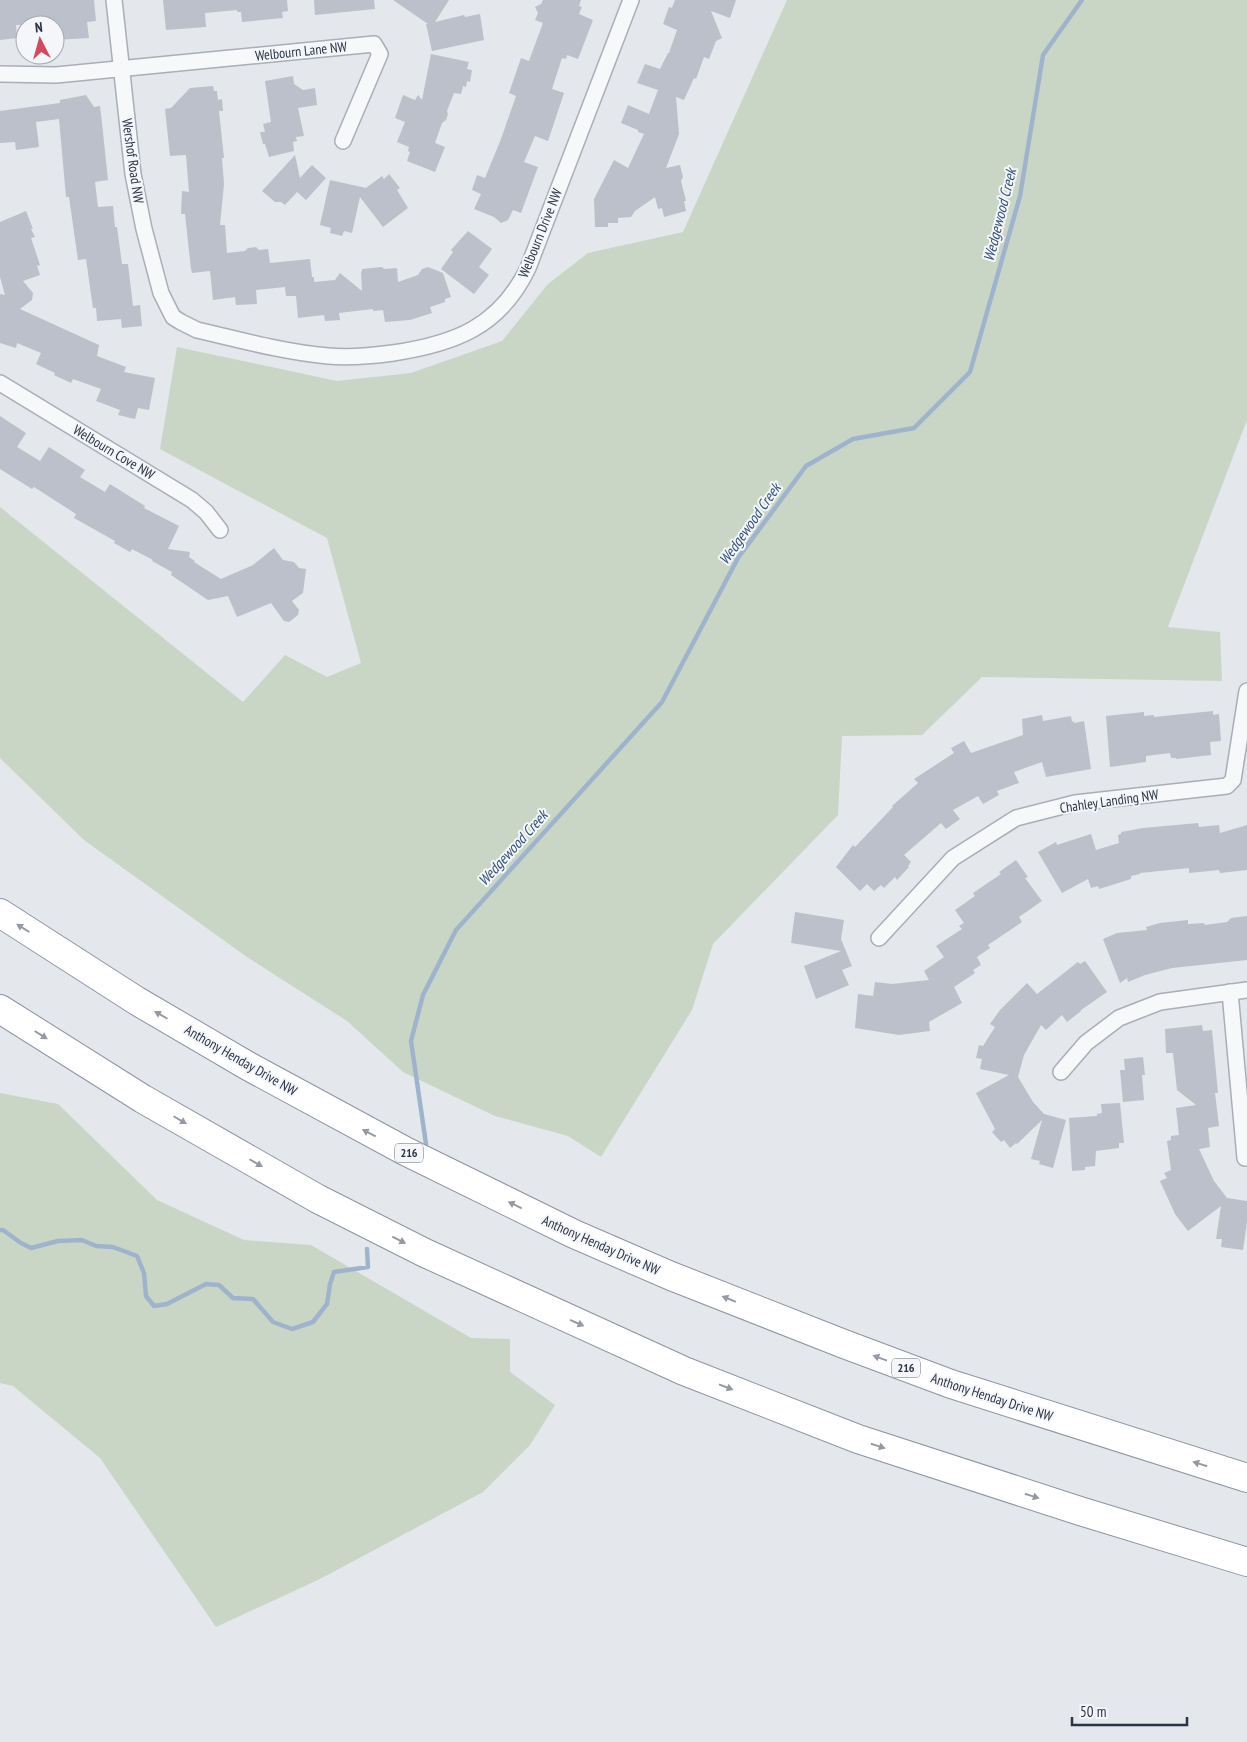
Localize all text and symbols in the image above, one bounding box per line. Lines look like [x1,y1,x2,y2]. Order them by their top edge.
north arrow [15,15,65,65]
text: N [34,18,43,36]
street label: Welbourn Lane NW [254,37,348,65]
street label: Wershof Road NW [118,117,148,205]
water label: Wedgewood Creek [979,164,1021,263]
street label: Welbourn Drive NW [514,185,566,280]
street label: Welbourn Cove NW [70,421,159,484]
water label: Wedgewood Creek [715,478,786,568]
street label: Chahley Landing NW [1058,785,1160,817]
water label: Wedgewood Creek [474,804,553,889]
one-way arrow [16,923,30,933]
one-way arrow [154,1010,167,1019]
street label: Anthony Henday Drive NW [181,1020,301,1100]
one-way arrow [35,1030,48,1039]
one-way arrow [173,1115,186,1124]
one-way arrow [362,1129,376,1137]
road number: 216 [395,1144,423,1162]
one-way arrow [250,1159,263,1168]
one-way arrow [507,1201,522,1209]
street label: Anthony Henday Drive NW [539,1211,663,1279]
one-way arrow [392,1236,406,1244]
one-way arrow [721,1295,736,1303]
one-way arrow [570,1319,584,1327]
one-way arrow [872,1354,887,1362]
road number: 216 [892,1359,920,1378]
street label: Anthony Henday Drive NW [929,1369,1056,1425]
one-way arrow [719,1384,733,1392]
one-way arrow [870,1442,885,1450]
one-way arrow [1193,1460,1208,1468]
one-way arrow [1025,1492,1040,1500]
scale bar [1072,1694,1187,1726]
text: 50 m [1080,1702,1106,1721]

